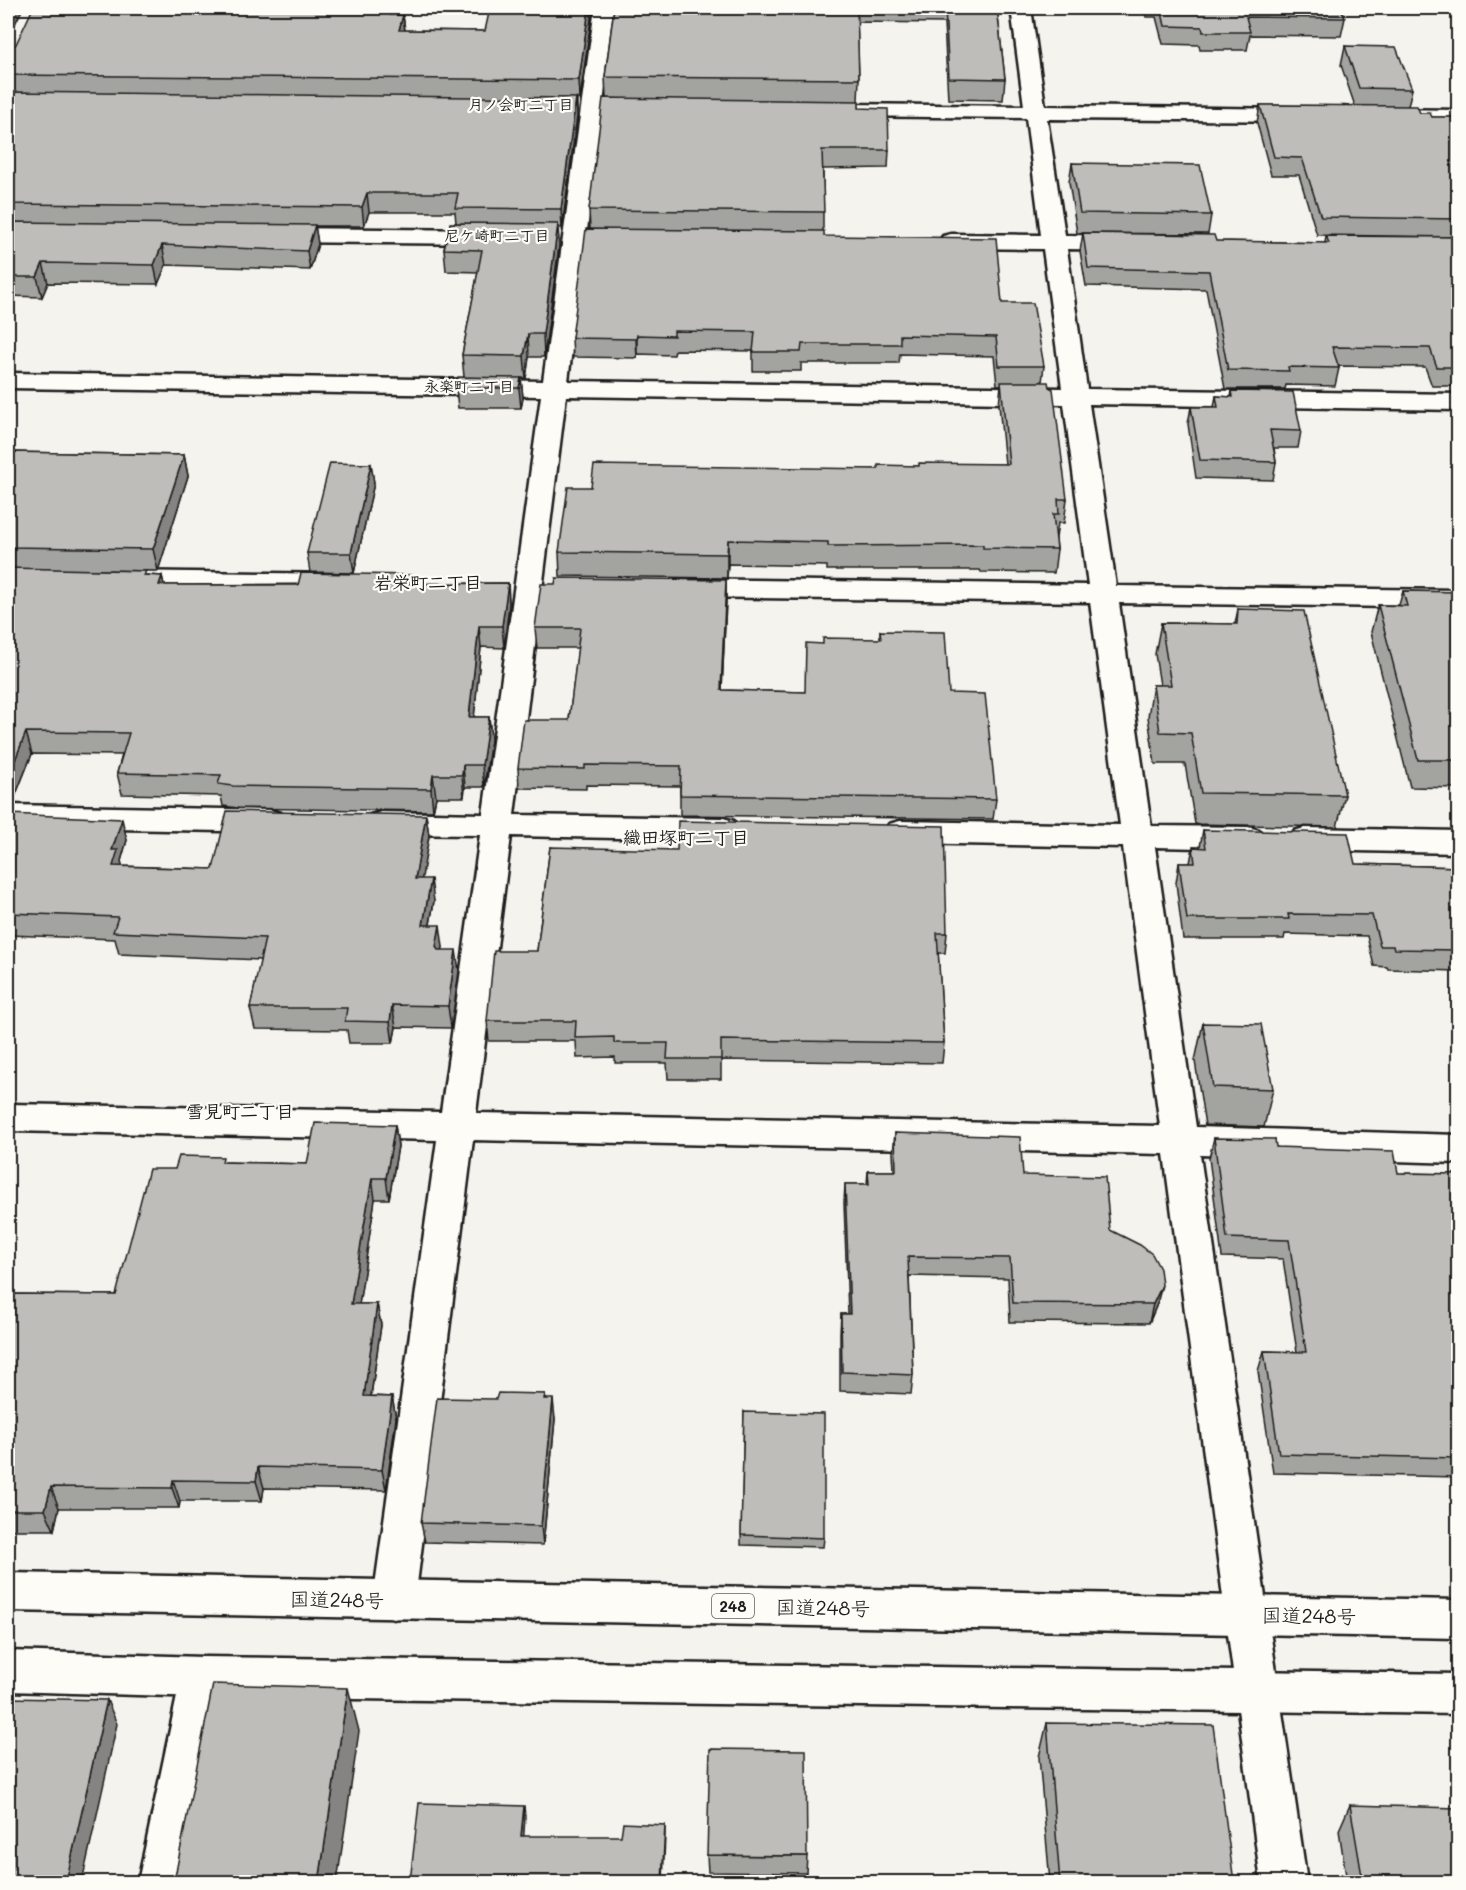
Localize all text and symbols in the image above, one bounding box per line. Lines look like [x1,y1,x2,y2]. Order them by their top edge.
district label: 月ノ会町二丁目 [468,94,574,114]
district label: 尼ケ崎町二丁目 [444,225,550,245]
district label: 永楽町二丁目 [424,376,514,396]
district label: 岩栄町二丁目 [374,570,482,594]
district label: 織田塚町二丁目 [623,825,749,849]
district label: 雪見町二丁目 [186,1099,294,1123]
street label: 国道248号 [289,1585,385,1613]
street label: 国道248号 [775,1593,871,1621]
road number: 248 [712,1594,754,1618]
street label: 国道248号 [1261,1601,1357,1629]

